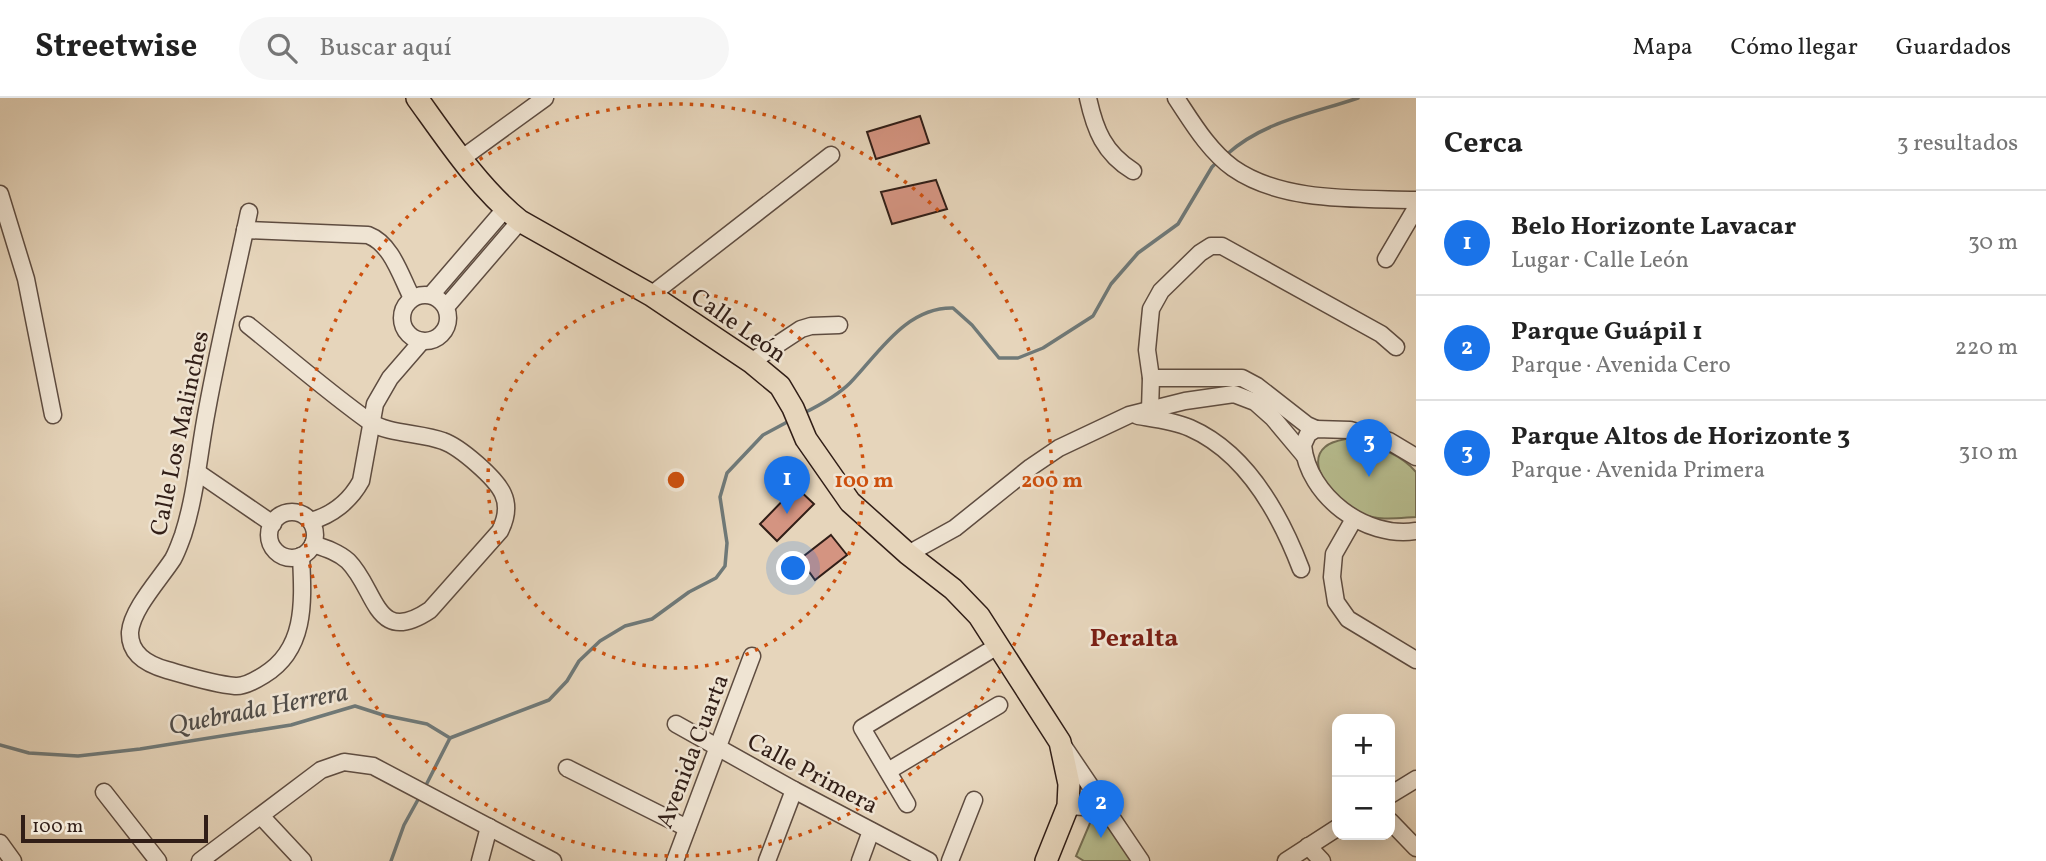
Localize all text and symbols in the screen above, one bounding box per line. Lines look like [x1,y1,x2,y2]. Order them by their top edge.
search box [239,17,729,80]
text: Streetwise [35,25,197,71]
icon: search [263,29,301,67]
text: Buscar aquí [319,30,452,66]
text: Mapa [1633,31,1693,65]
text: Cómo llegar [1731,31,1858,65]
text: Guardados [1896,31,2011,65]
text: Cerca [1444,123,1523,165]
text: 3 resultados [1897,128,2018,160]
text: Belo Horizonte Lavacar [1511,209,1796,245]
text: 1 [1462,227,1472,259]
text: 30 m [1968,227,2018,259]
text: Lugar · Calle León [1511,245,1689,277]
street label: Calle León [683,281,793,372]
text: Parque Guápil 1 [1511,314,1703,350]
street label: Calle Los Malinches [143,328,219,539]
text: 2 [1461,332,1473,364]
text: 220 m [1955,332,2018,364]
text: Parque · Avenida Cero [1511,350,1731,382]
pin: 3 [1346,419,1392,477]
text: Parque Altos de Horizonte 3 [1511,419,1850,455]
text: 3 [1461,437,1473,469]
text: 310 m [1958,437,2018,469]
text: Parque · Avenida Primera [1511,455,1765,487]
pin: 1 [764,456,810,514]
text: 100 m [834,467,894,496]
text: 200 m [1021,467,1083,496]
centre of rings [664,468,688,492]
your location [776,551,810,585]
district label: Peralta [1090,621,1178,657]
street label: Avenida Cuarta [649,670,739,834]
water label: Quebrada Herrera [165,675,351,745]
map controls [1332,714,1395,840]
button: + [1332,714,1395,777]
street label: Calle Primera [741,726,884,824]
button: − [1332,777,1395,840]
pin: 2 [1078,780,1124,838]
scale bar [21,812,208,844]
text: 100 m [32,814,83,840]

